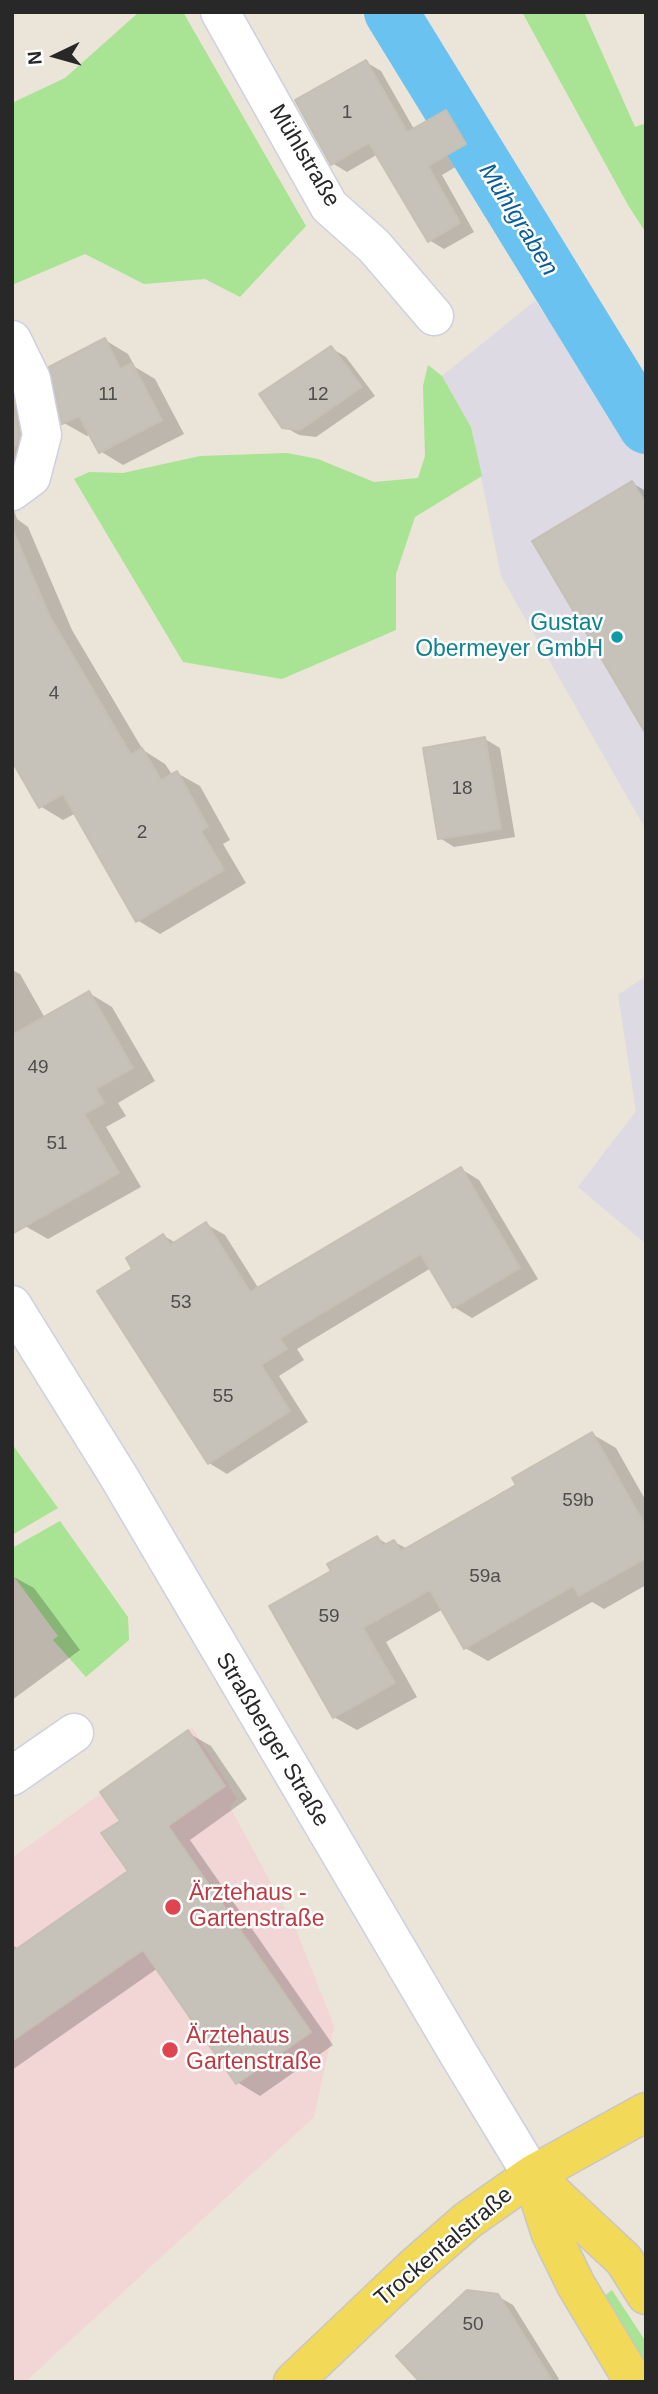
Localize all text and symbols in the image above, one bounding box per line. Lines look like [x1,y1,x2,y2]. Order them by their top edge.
north arrow [21,21,91,91]
text: N [24,50,46,66]
street label: Mühlstraße [263,100,345,212]
house number: 1 [342,102,352,124]
water label: Mühlgraben [472,159,564,281]
house number: 11 [98,384,118,406]
house number: 12 [307,384,329,406]
place label: Gustav Obermeyer GmbH [415,610,603,664]
marker: Gustav Obermeyer GmbH [609,629,625,645]
house number: 4 [49,683,59,705]
house number: 18 [451,778,473,800]
house number: 2 [137,822,147,844]
house number: 49 [27,1057,49,1079]
house number: 51 [46,1133,68,1155]
house number: 53 [170,1292,192,1314]
house number: 55 [212,1386,234,1408]
house number: 59b [562,1490,594,1512]
house number: 59a [469,1566,501,1588]
house number: 59 [318,1606,340,1628]
street label: Straßberger Straße [209,1648,335,1832]
place label: Ärztehaus - Gartenstraße [189,1880,324,1934]
marker: Ärztehaus - Gartenstraße [163,1897,183,1917]
place label: Ärztehaus Gartenstraße [186,2023,321,2077]
marker: Ärztehaus Gartenstraße [160,2040,180,2060]
street label: Trockentalstraße [369,2181,519,2313]
house number: 50 [462,2314,484,2336]

